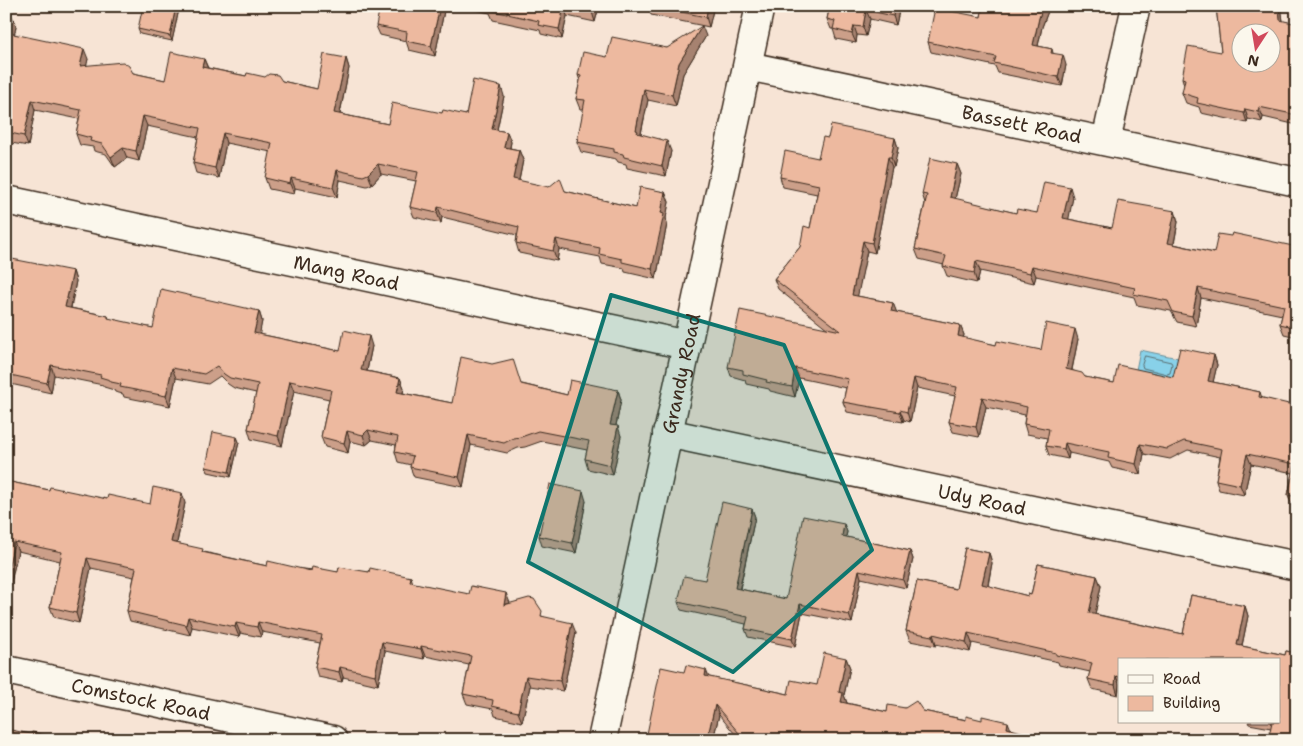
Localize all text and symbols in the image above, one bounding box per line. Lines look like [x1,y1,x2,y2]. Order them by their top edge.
north arrow [1230,22,1280,72]
text: N [1246,51,1261,71]
street label: Bassett Road [960,99,1084,149]
street label: Mang Road [291,249,401,296]
street label: Grandy Road [656,311,706,436]
street label: Udy Road [936,478,1028,521]
legend [1118,658,1280,724]
text: Road [1163,669,1201,689]
street label: Comstock Road [69,672,213,726]
text: Building [1163,693,1220,713]

